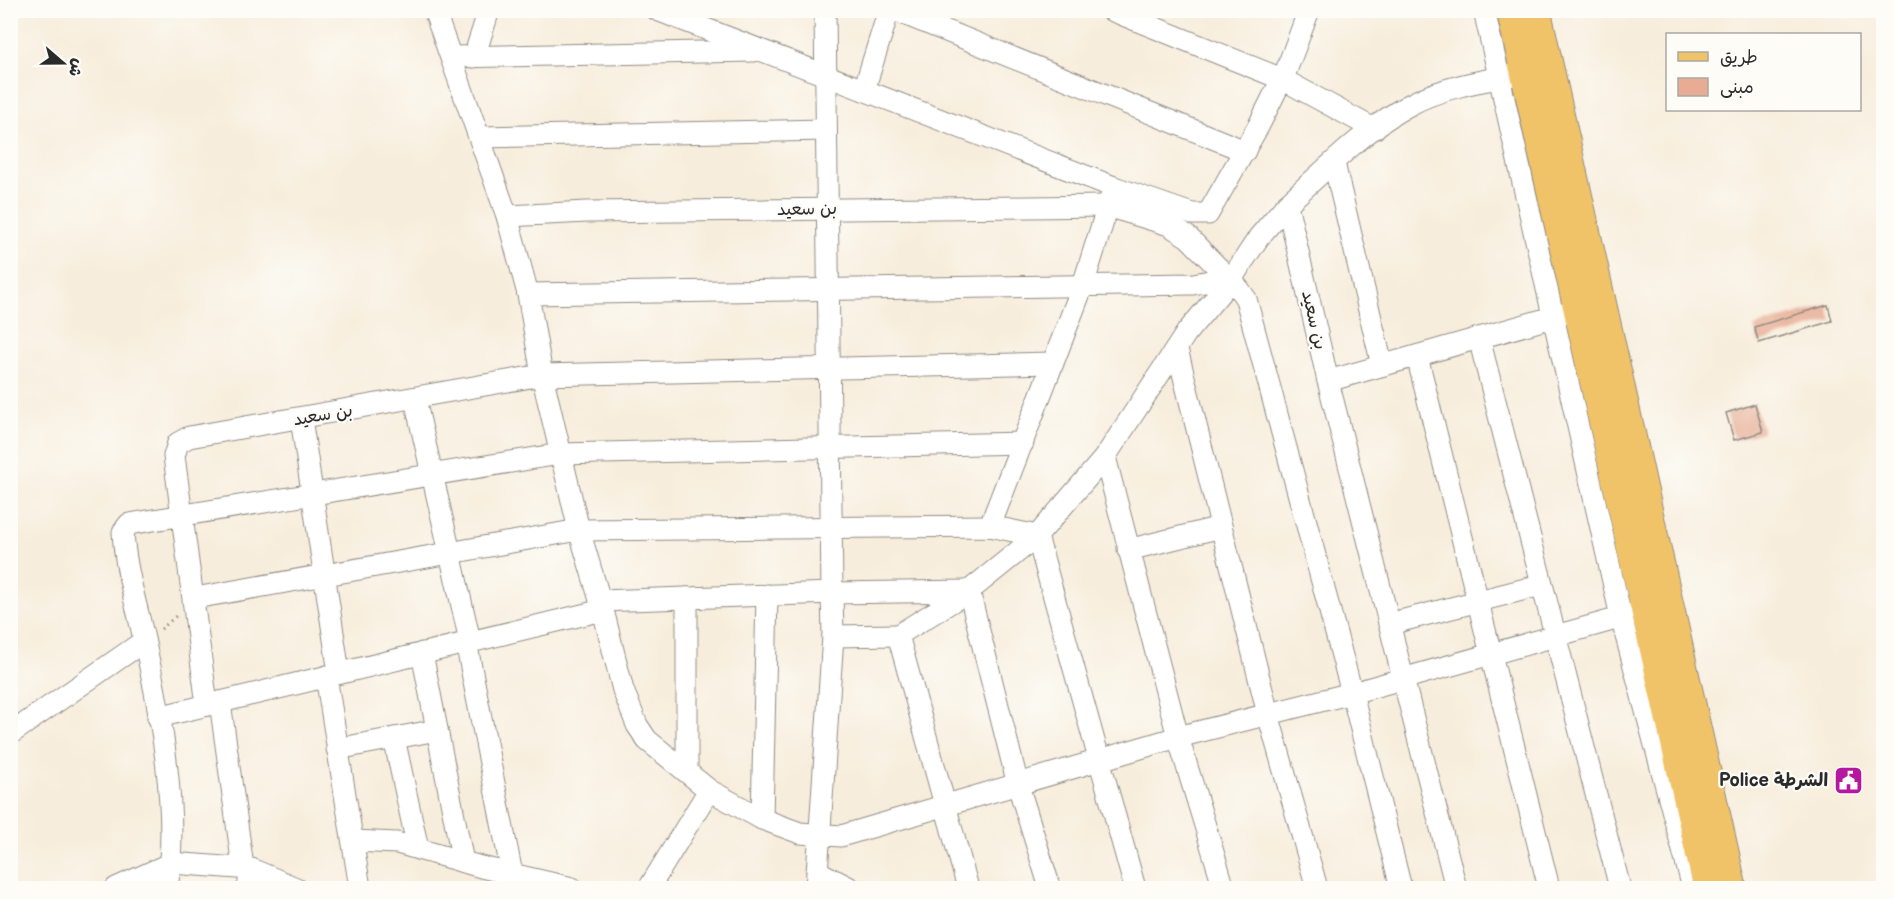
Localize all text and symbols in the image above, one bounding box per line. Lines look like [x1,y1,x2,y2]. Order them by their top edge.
north arrow [33,33,93,93]
legend [1666,33,1861,111]
text: طريق [1720,47,1758,68]
text: ش [64,56,88,79]
text: مبنى [1720,77,1754,98]
street label: بن سعيد [777,198,837,220]
street label: بن سعيد [1297,288,1331,352]
street label: بن سعيد [292,400,354,430]
public building icon: Police الشرطة [1833,764,1865,796]
place label: Police الشرطة [1719,770,1828,791]

